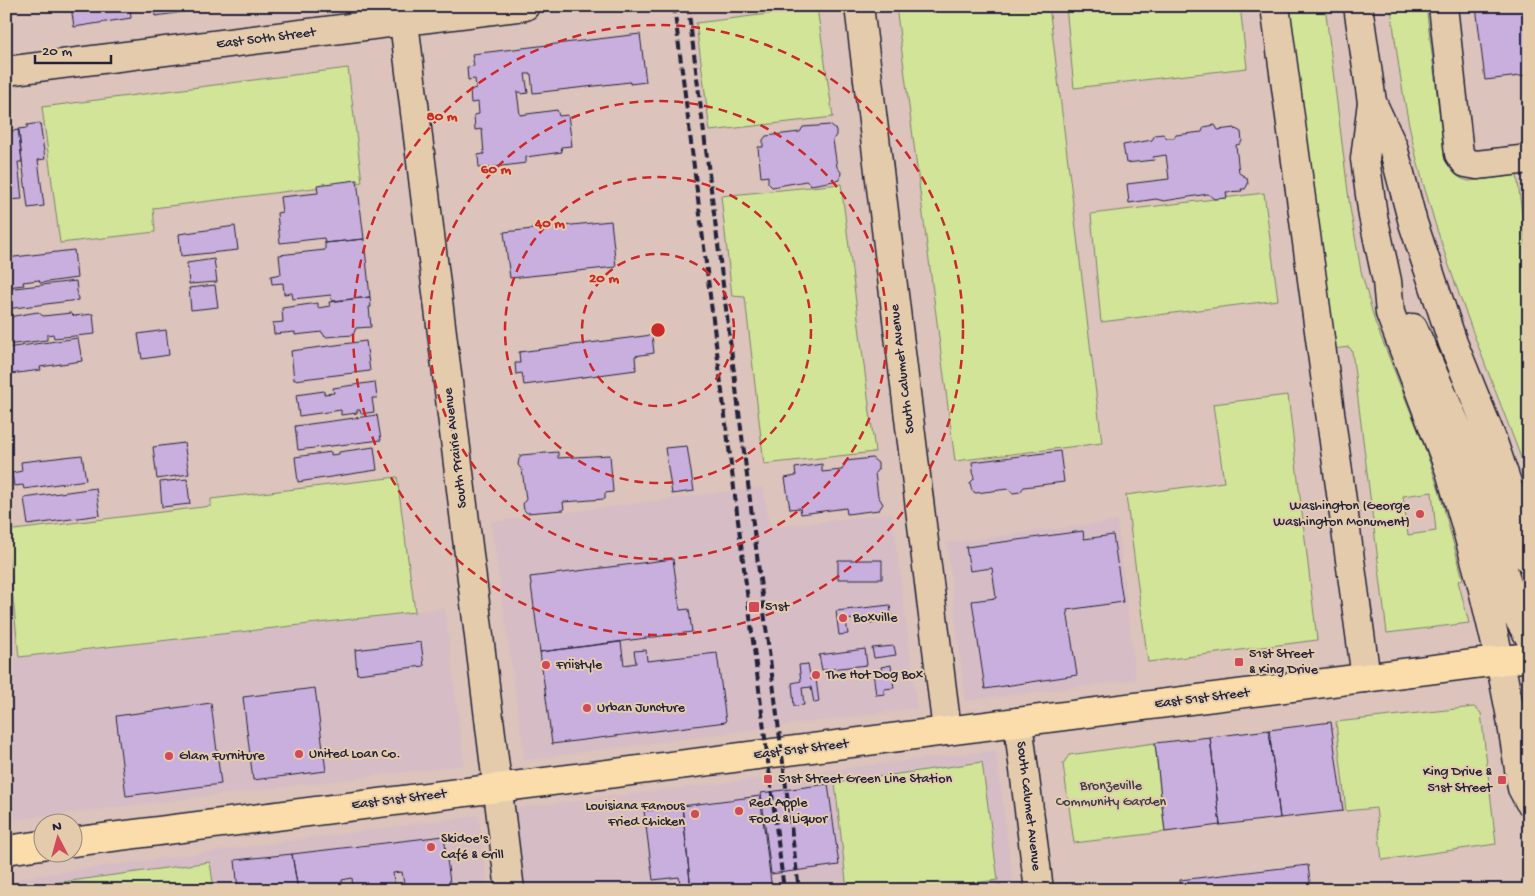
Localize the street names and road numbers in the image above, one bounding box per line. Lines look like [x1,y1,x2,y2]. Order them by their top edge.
street label: East 50th Street [215,24,318,54]
street label: South Calumet Avenue [887,303,919,435]
street label: South Prairie Avenue [440,386,472,509]
street label: East 51st Street [1154,685,1252,713]
street label: East 51st Street [753,736,851,764]
street label: South Calumet Avenue [1012,740,1044,872]
street label: East 51st Street [351,786,449,814]

